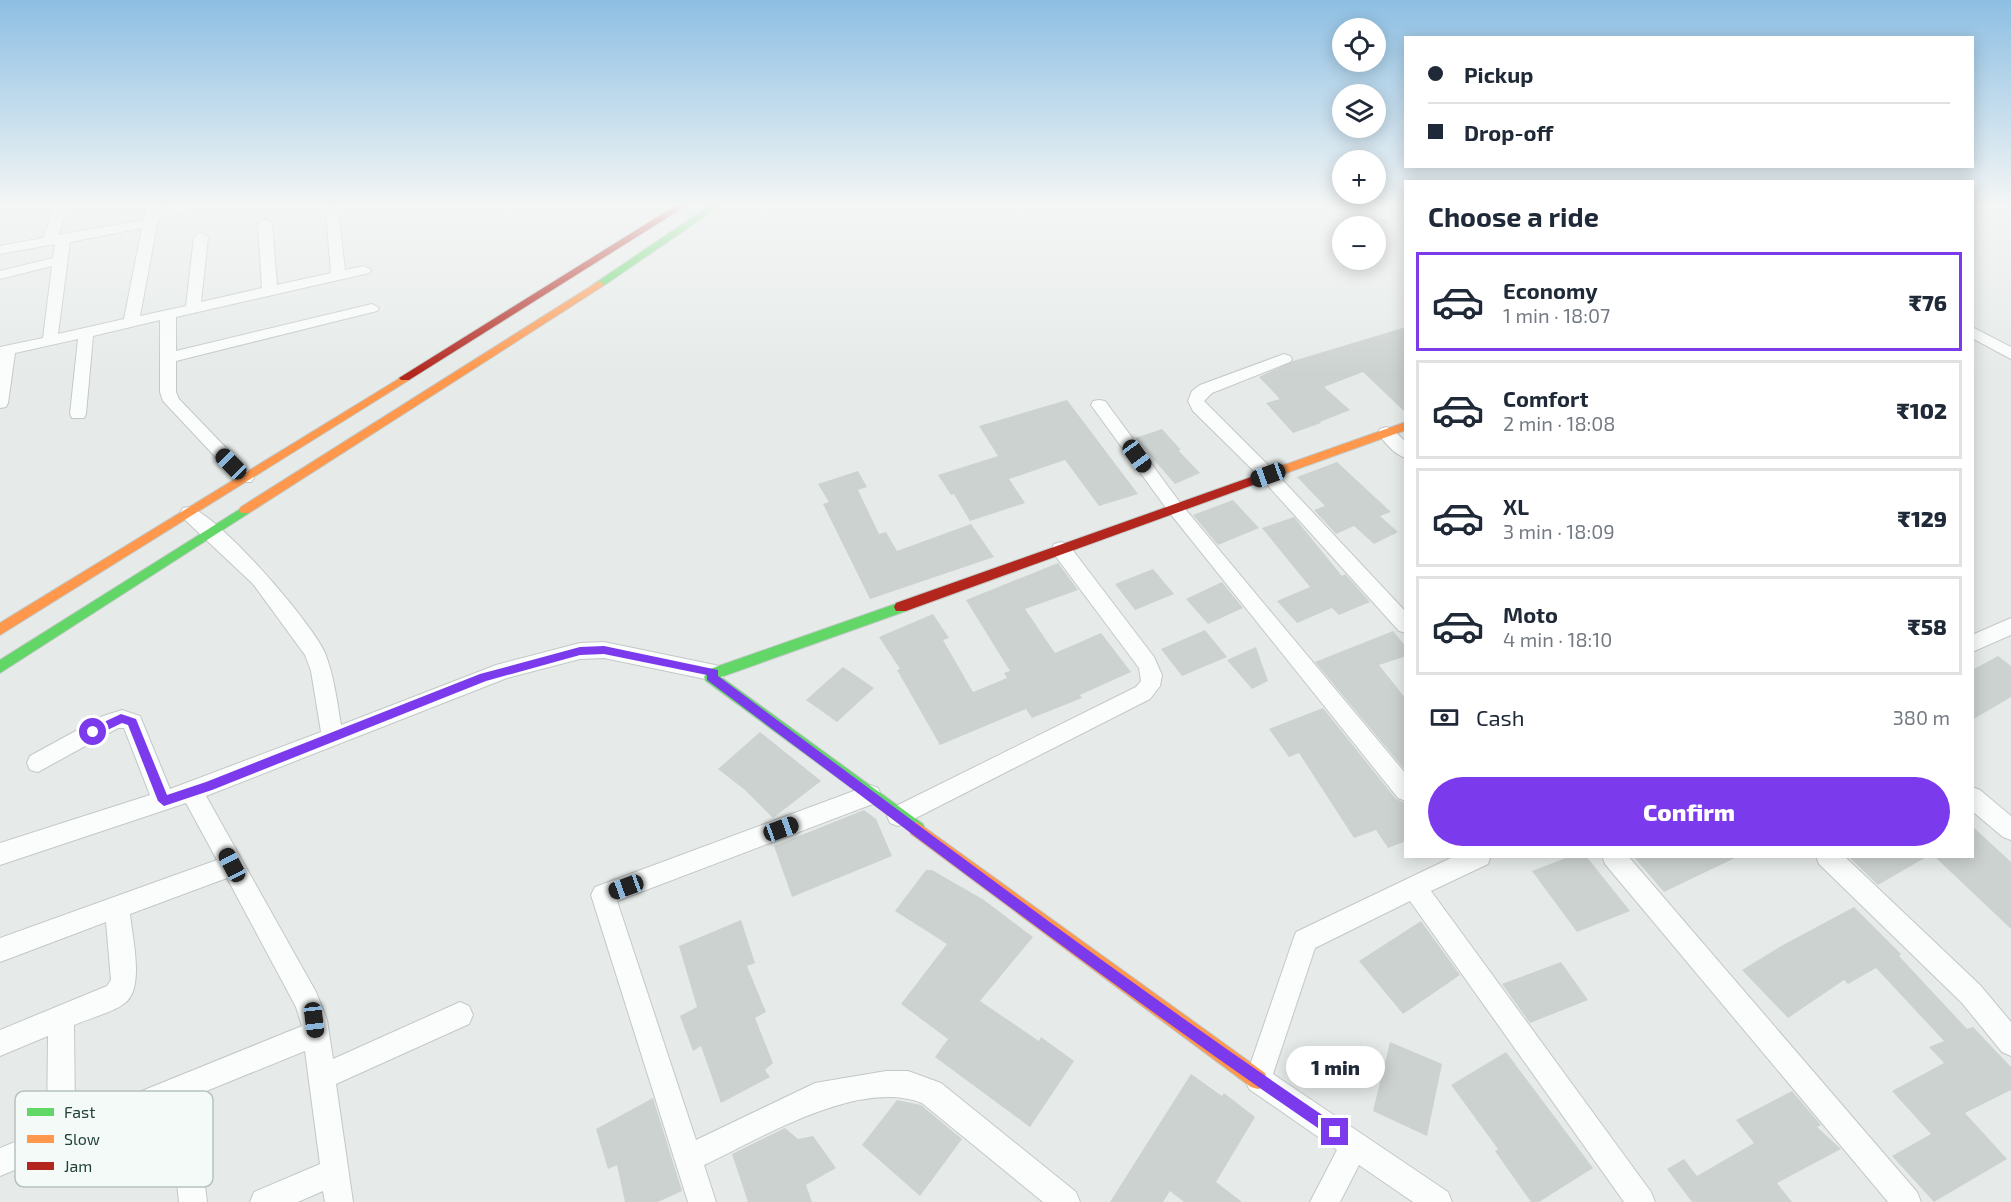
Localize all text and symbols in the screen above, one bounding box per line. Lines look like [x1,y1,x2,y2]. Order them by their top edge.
map controls [1332,18,1386,270]
button: locate [1332,18,1386,72]
text: Pickup [1464,61,1533,87]
button: layers [1332,84,1386,138]
text: Drop-off [1464,119,1553,145]
button: + [1332,150,1386,204]
text: Choose a ride [1428,200,1599,232]
button: − [1332,216,1386,270]
icon: car [1431,275,1485,329]
text: Economy [1503,277,1598,303]
text: ₹76 [1909,289,1947,315]
text: 1 min · 18:07 [1503,303,1610,327]
icon: car [1431,383,1485,437]
text: Comfort [1503,385,1588,411]
text: ₹102 [1897,397,1947,423]
text: 2 min · 18:08 [1503,411,1615,435]
car [1119,436,1155,476]
car [212,445,250,483]
car [1248,460,1288,490]
icon: car [1431,491,1485,545]
text: XL [1503,493,1529,519]
text: ₹129 [1898,505,1947,531]
text: 3 min · 18:09 [1503,519,1615,543]
icon: car [1431,599,1485,653]
text: Moto [1503,601,1558,627]
text: ₹58 [1907,613,1947,639]
text: 4 min · 18:10 [1503,627,1612,651]
icon: cash [1428,701,1461,734]
text: Cash [1476,704,1525,730]
text: 380 m [1893,705,1950,729]
route start [79,718,106,745]
button: Confirm [1428,777,1950,846]
car [761,814,801,844]
car [216,845,248,885]
car [606,872,646,902]
car [303,1001,325,1039]
callout: 1 min [1286,1045,1384,1087]
text: 1 min [1311,1055,1360,1079]
legend [15,1091,213,1187]
text: Fast [64,1102,95,1121]
route end [1321,1118,1348,1145]
text: Slow [64,1129,100,1148]
text: Jam [64,1156,92,1175]

